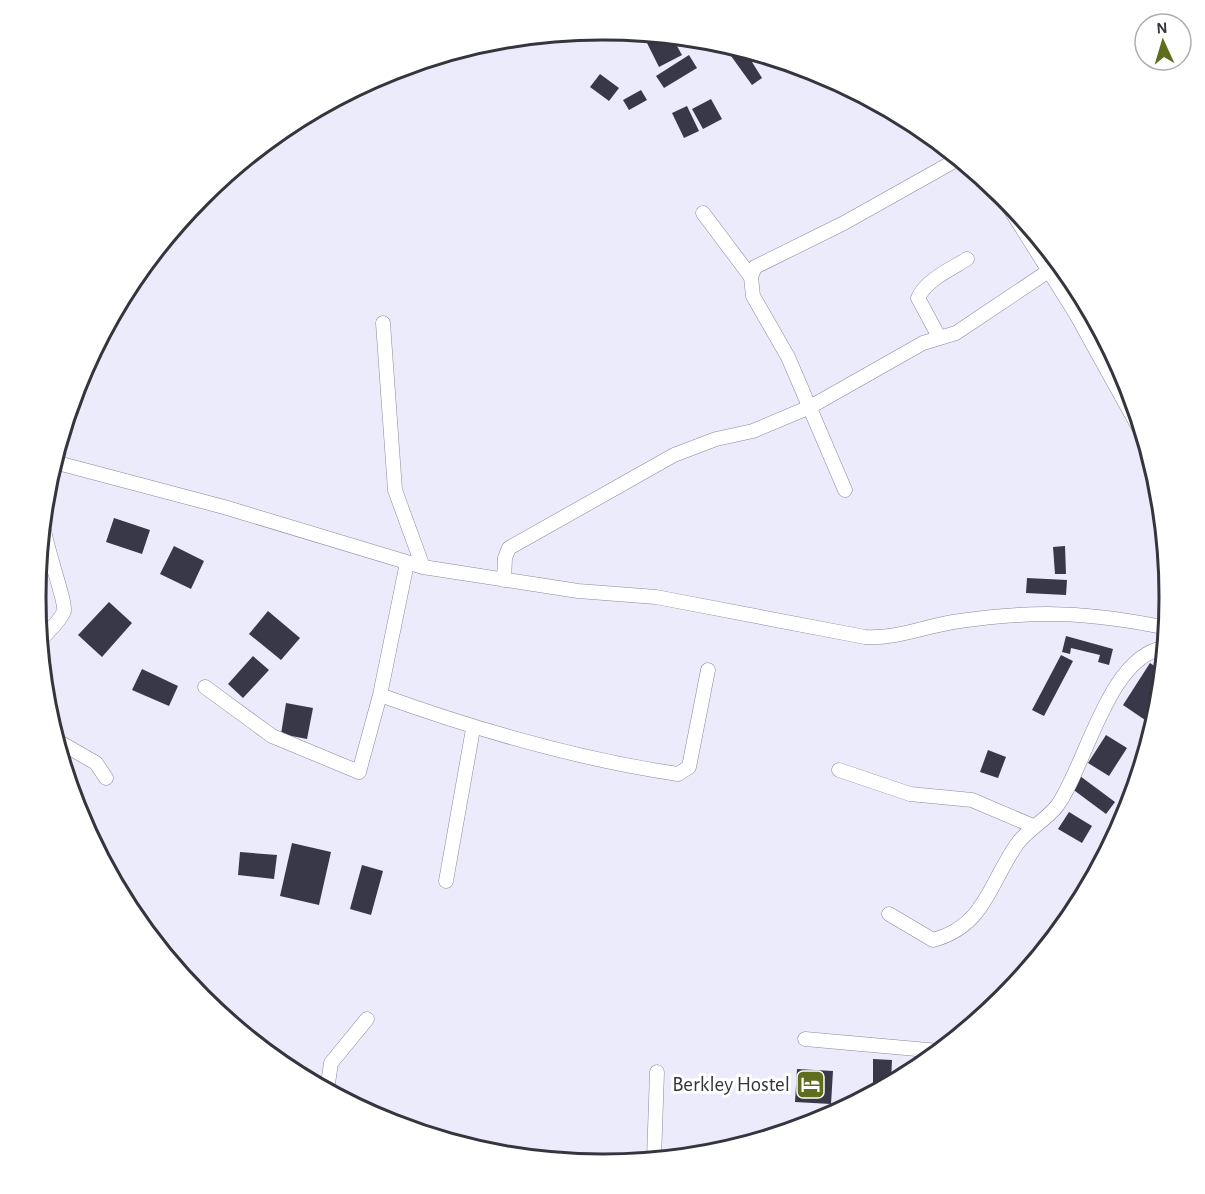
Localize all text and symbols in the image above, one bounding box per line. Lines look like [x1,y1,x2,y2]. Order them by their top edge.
north arrow [1133,12,1193,72]
text: N [1156,20,1168,36]
hotel icon: Berkley Hostel [795,1068,827,1100]
place label: Berkley Hostel [672,1074,790,1095]

